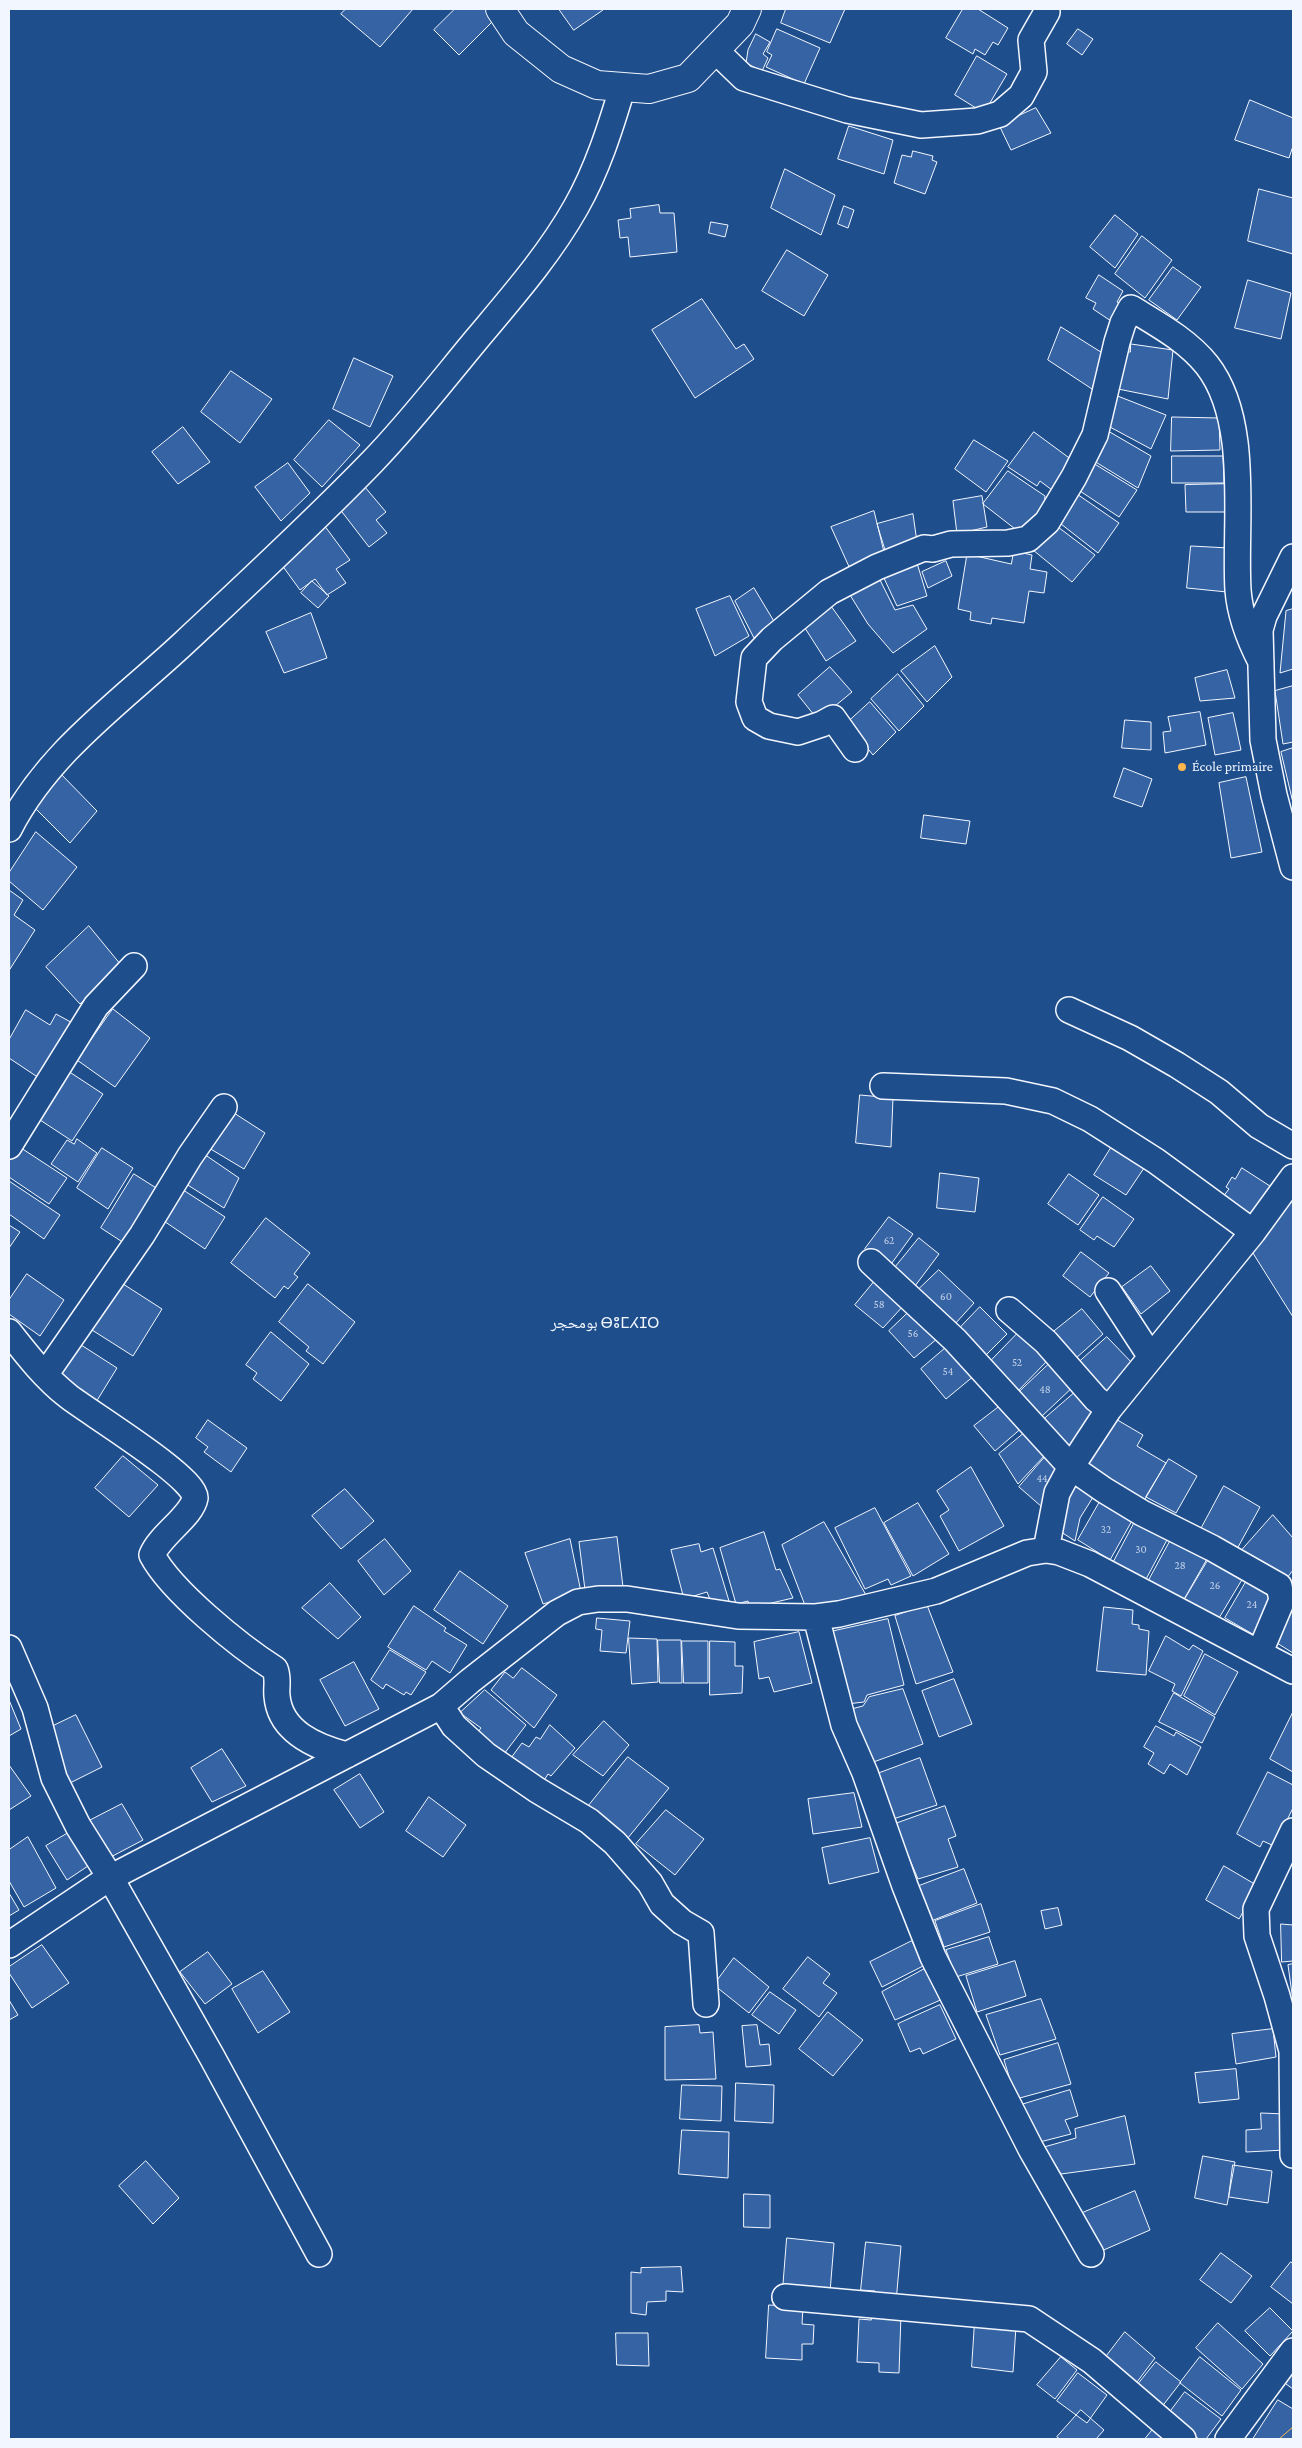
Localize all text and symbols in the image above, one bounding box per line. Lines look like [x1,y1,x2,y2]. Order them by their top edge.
place label: École primaire [1192,759,1273,775]
marker: École primaire [1176,761,1188,773]
house number: 62 [884,1234,894,1248]
house number: 60 [940,1290,952,1304]
house number: 58 [873,1298,885,1312]
district label: بومحجر ⴱⵓⵎⵃⵊⵔ [551,1313,659,1333]
house number: 56 [908,1327,918,1341]
house number: 52 [1012,1356,1022,1370]
house number: 54 [943,1365,953,1379]
house number: 48 [1039,1383,1051,1397]
house number: 44 [1036,1472,1048,1486]
house number: 32 [1101,1523,1111,1537]
house number: 30 [1135,1543,1147,1557]
house number: 28 [1174,1559,1186,1573]
house number: 26 [1210,1579,1220,1593]
house number: 24 [1247,1598,1257,1612]

